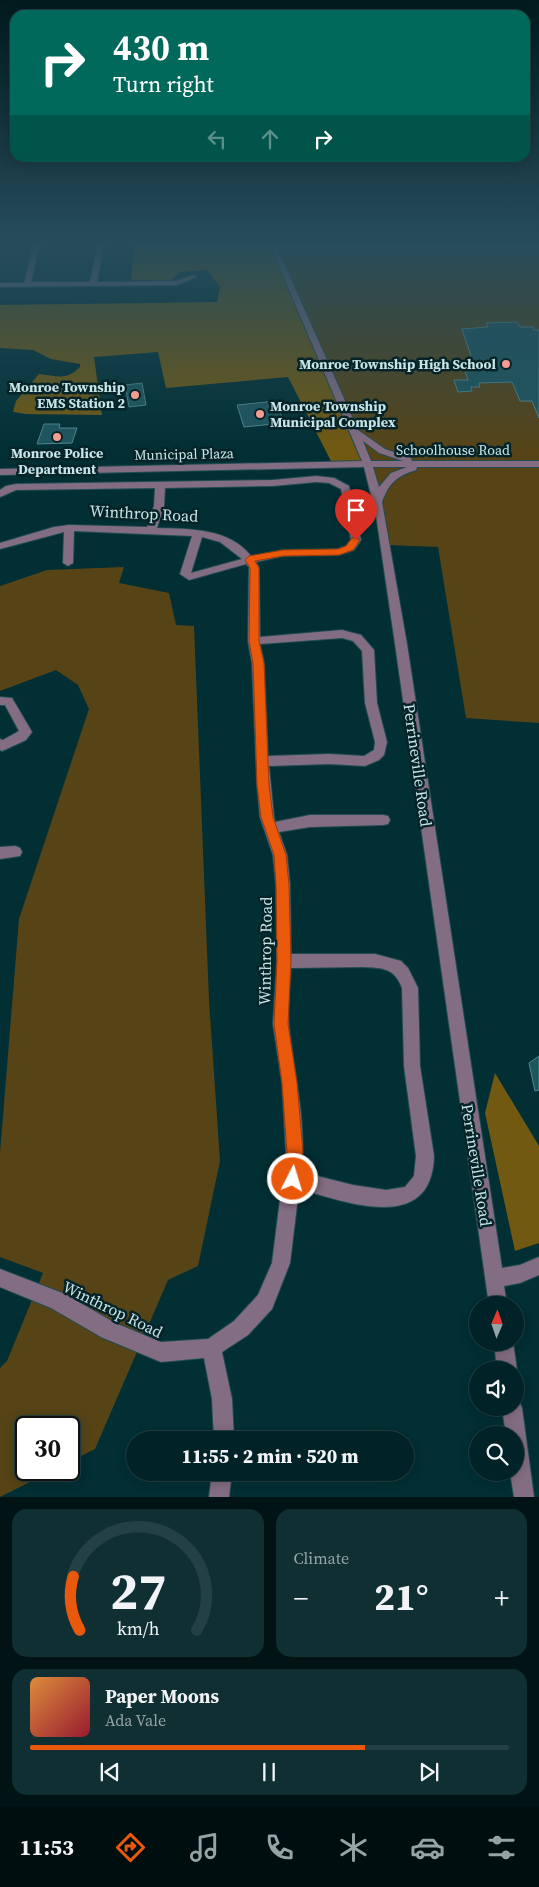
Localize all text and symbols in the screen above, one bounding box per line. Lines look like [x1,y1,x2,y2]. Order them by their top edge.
text: 430 m [113,24,209,72]
icon: right [30,30,95,95]
text: Turn right [113,69,214,99]
icon: left [203,125,231,153]
icon: ahead [256,125,284,153]
icon: right [309,125,337,153]
place label: Monroe Township High School [299,354,496,374]
marker: Monroe Township High School [500,358,512,370]
place label: Monroe Township EMS Station 2 [9,377,125,413]
marker: Monroe Township EMS Station 2 [129,389,141,401]
place label: Monroe Township Municipal Complex [270,396,396,432]
marker: Monroe Township Municipal Complex [254,408,266,420]
marker: Monroe Police Department [51,431,63,443]
street label: Schoolhouse Road [396,440,510,460]
place label: Monroe Police Department [11,443,103,479]
street label: Municipal Plaza [134,443,235,465]
pin [335,489,377,540]
icon: arrive [342,496,370,524]
street label: Winthrop Road [89,499,199,527]
street label: Perrineville Road [398,702,438,828]
street label: Winthrop Road [253,896,277,1006]
street label: Perrineville Road [456,1102,498,1228]
position arrow [266,1152,318,1204]
street label: Winthrop Road [59,1275,167,1343]
north arrow [469,1296,524,1351]
map controls [469,1296,524,1481]
button: sound [469,1361,524,1416]
speed limit sign: 30 [15,1416,80,1481]
button: search [469,1426,524,1481]
text: 11:55 · 2 min · 520 m [181,1443,359,1469]
text: Climate [294,1547,349,1569]
text: 27 [110,1555,166,1626]
text: 21° [374,1571,428,1623]
text: − [294,1579,308,1617]
text: + [494,1579,509,1617]
text: km/h [116,1616,159,1641]
text: Paper Moons [105,1683,219,1709]
text: Ada Vale [105,1709,166,1731]
icon: previous [96,1758,124,1786]
icon: pause [255,1758,283,1786]
icon: next [415,1758,443,1786]
icon: directions [113,1830,148,1865]
icon: music [187,1830,222,1865]
icon: phone [262,1830,297,1865]
icon: climate [336,1830,371,1865]
icon: car [410,1830,445,1865]
icon: filters [484,1830,519,1865]
text: 11:53 [20,1832,74,1862]

